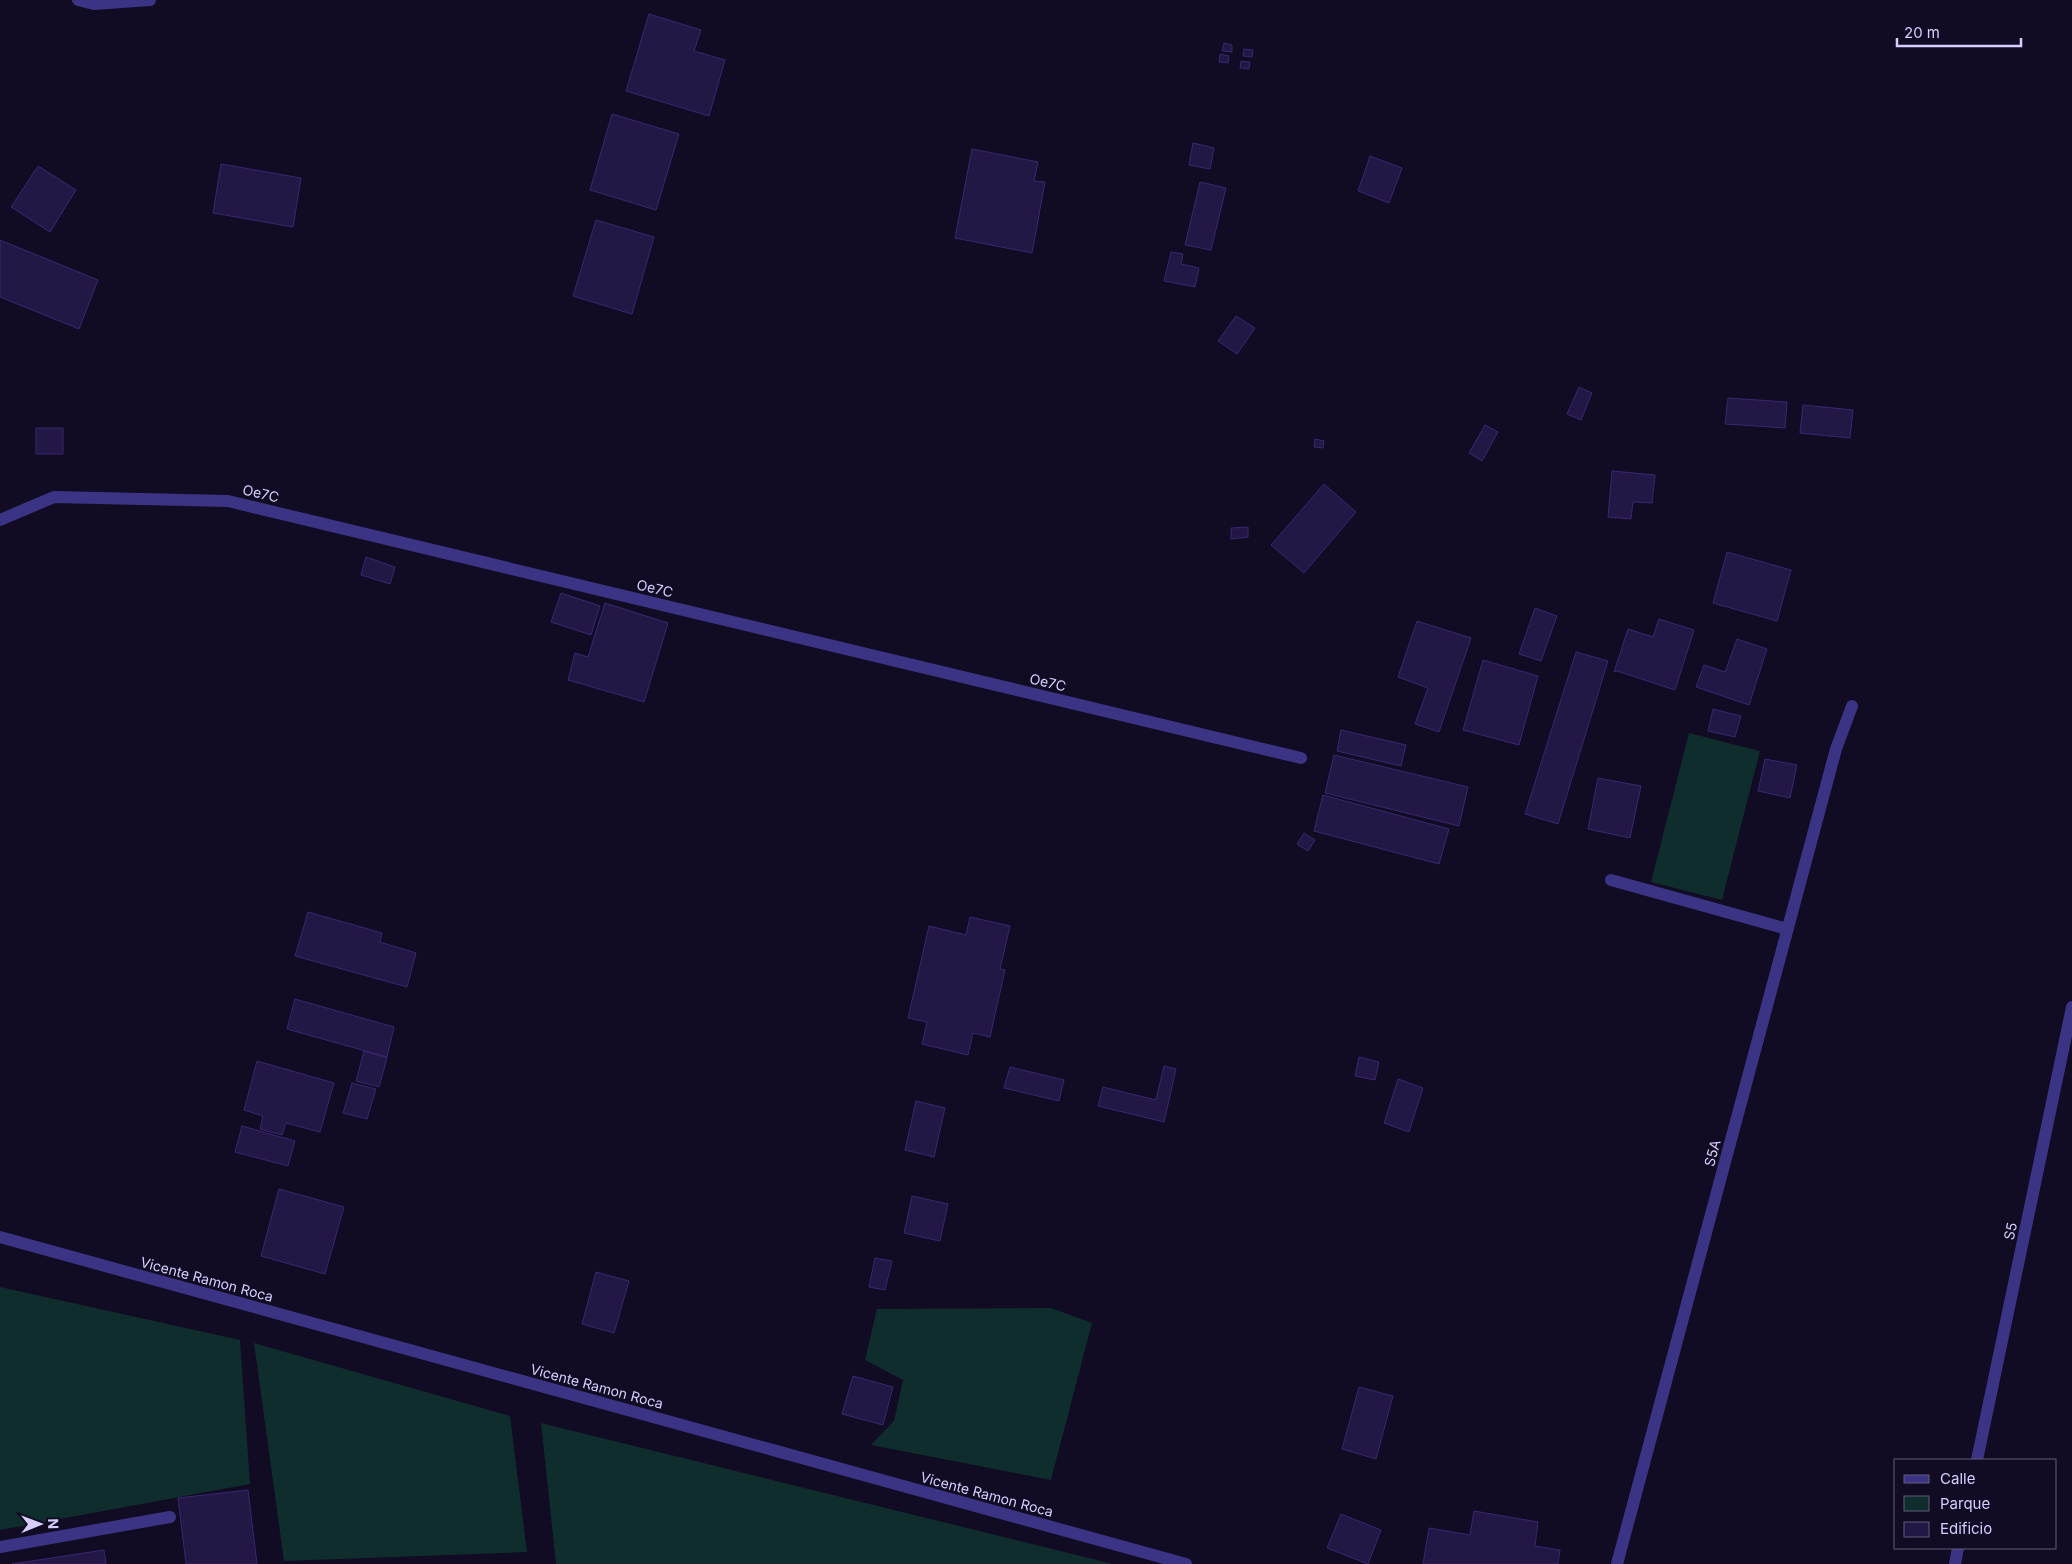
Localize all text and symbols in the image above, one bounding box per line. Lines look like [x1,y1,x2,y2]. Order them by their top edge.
scale bar [1897,15,2021,47]
text: 20 m [1904,23,1940,42]
street label: Oe7C [241,481,281,505]
street label: Oe7C [635,576,675,600]
street label: Oe7C [1028,670,1068,694]
street label: S5A [1700,1137,1724,1168]
street label: S5 [2000,1221,2020,1241]
street label: Vicente Ramon Roca [139,1253,275,1305]
street label: Vicente Ramon Roca [529,1360,665,1412]
legend [1894,1459,2057,1549]
street label: Vicente Ramon Roca [919,1468,1055,1520]
text: Calle [1940,1469,1975,1488]
text: Parque [1940,1494,1990,1513]
north arrow [15,1499,65,1549]
text: N [45,1518,62,1529]
text: Edificio [1940,1519,1992,1538]

